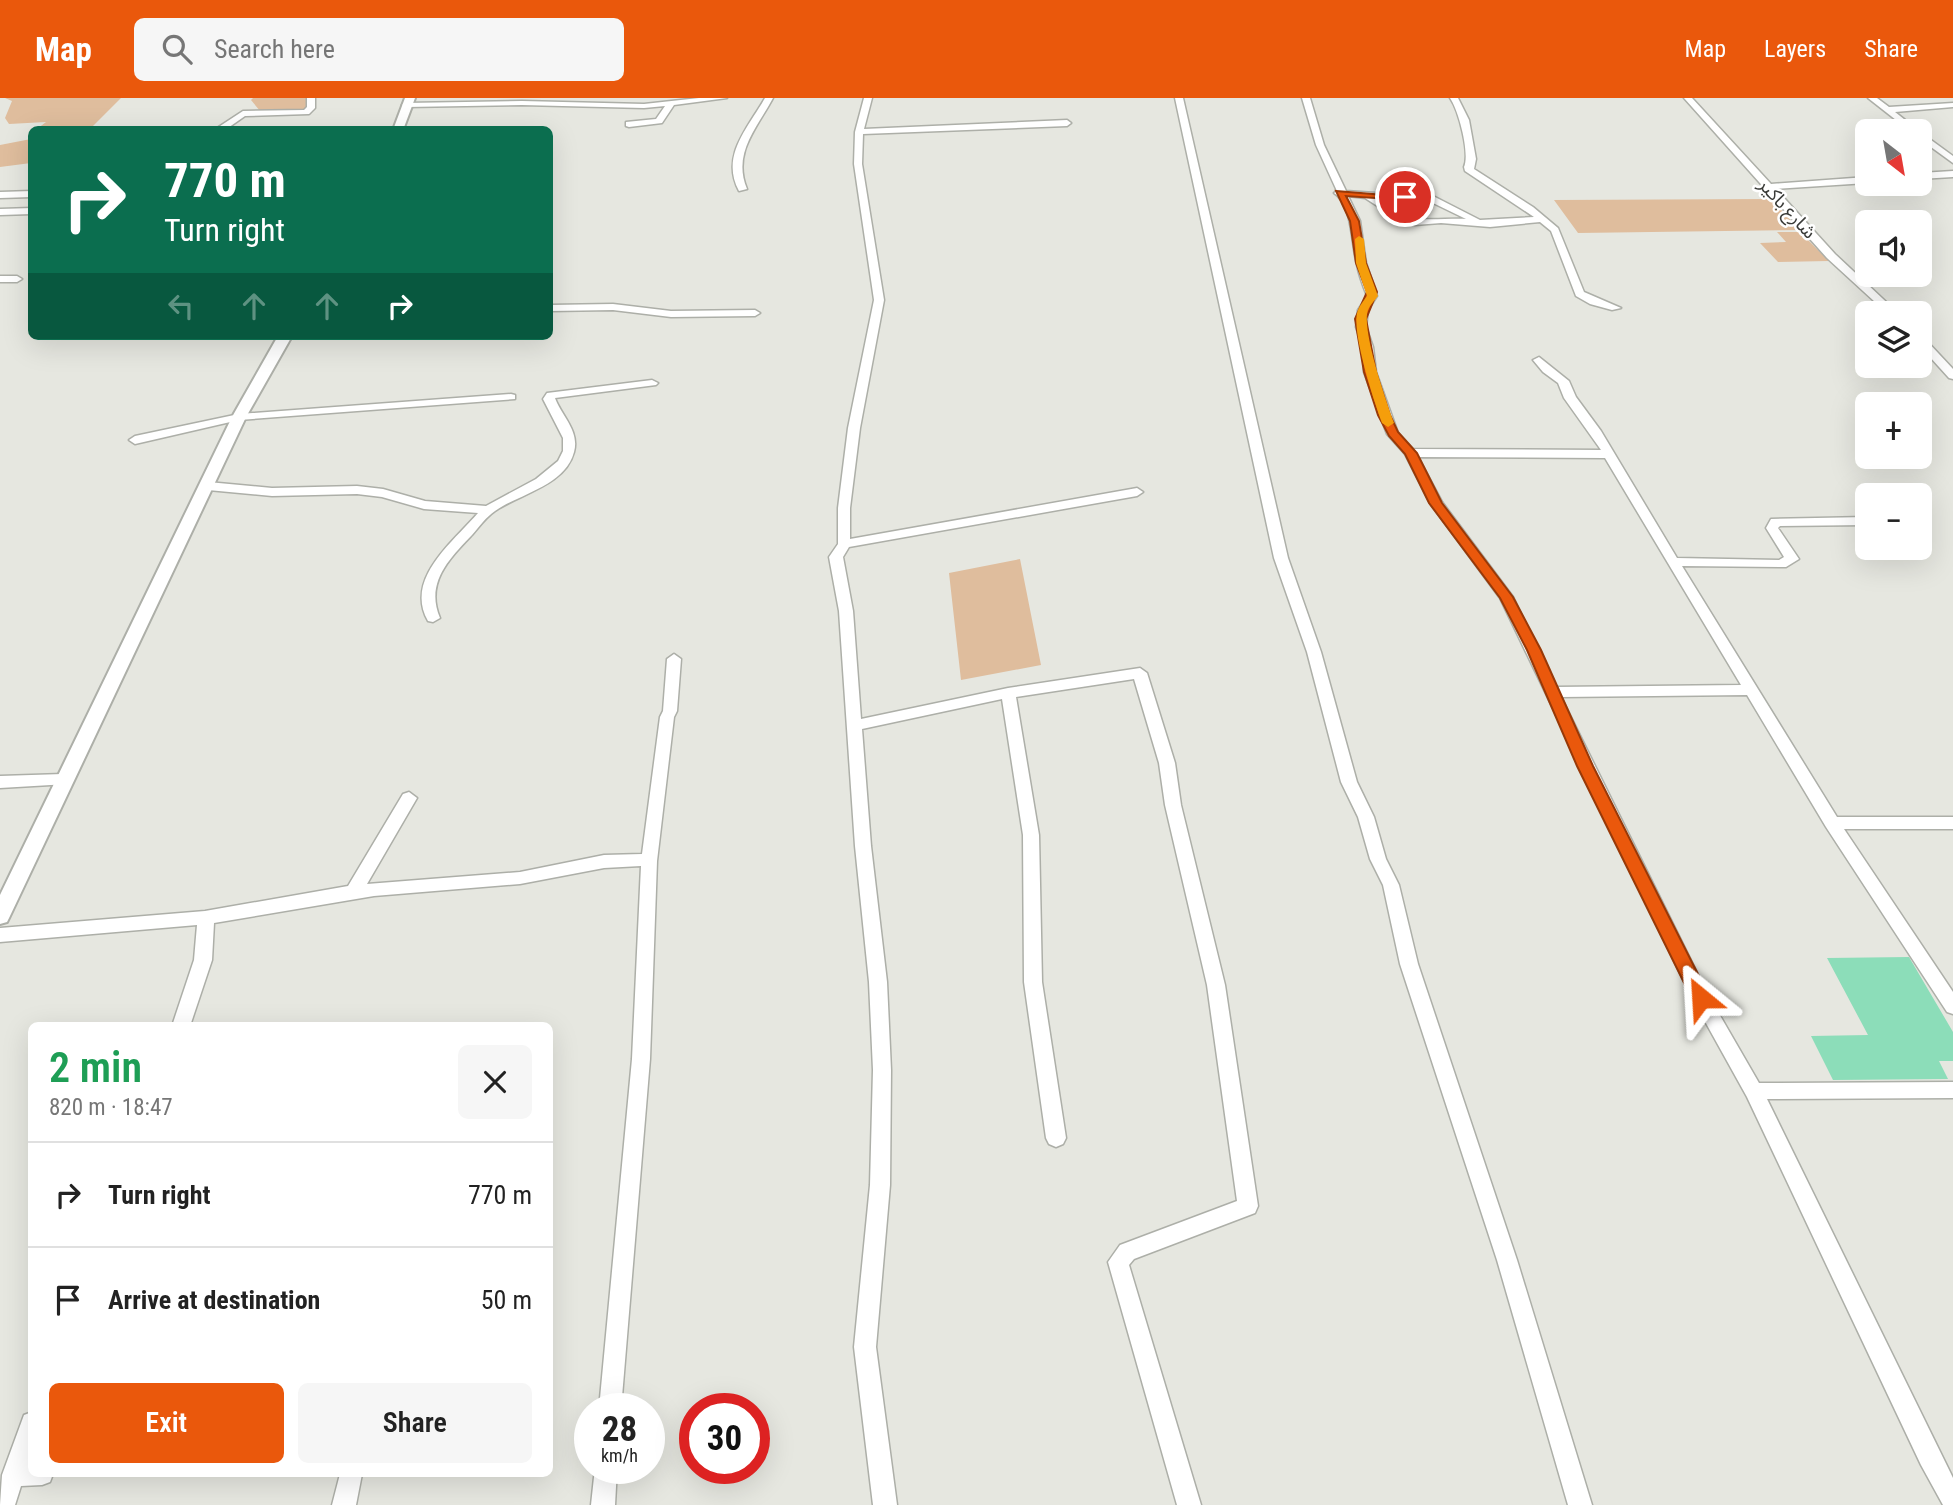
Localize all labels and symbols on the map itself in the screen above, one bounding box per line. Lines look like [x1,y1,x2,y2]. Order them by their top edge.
north arrow [1855,119,1932,196]
pin [1375,167,1435,227]
street label: شارع باكير [1752,173,1821,245]
position arrow [1664,961,1738,1035]
speed limit sign: 30 [679,1393,770,1484]

